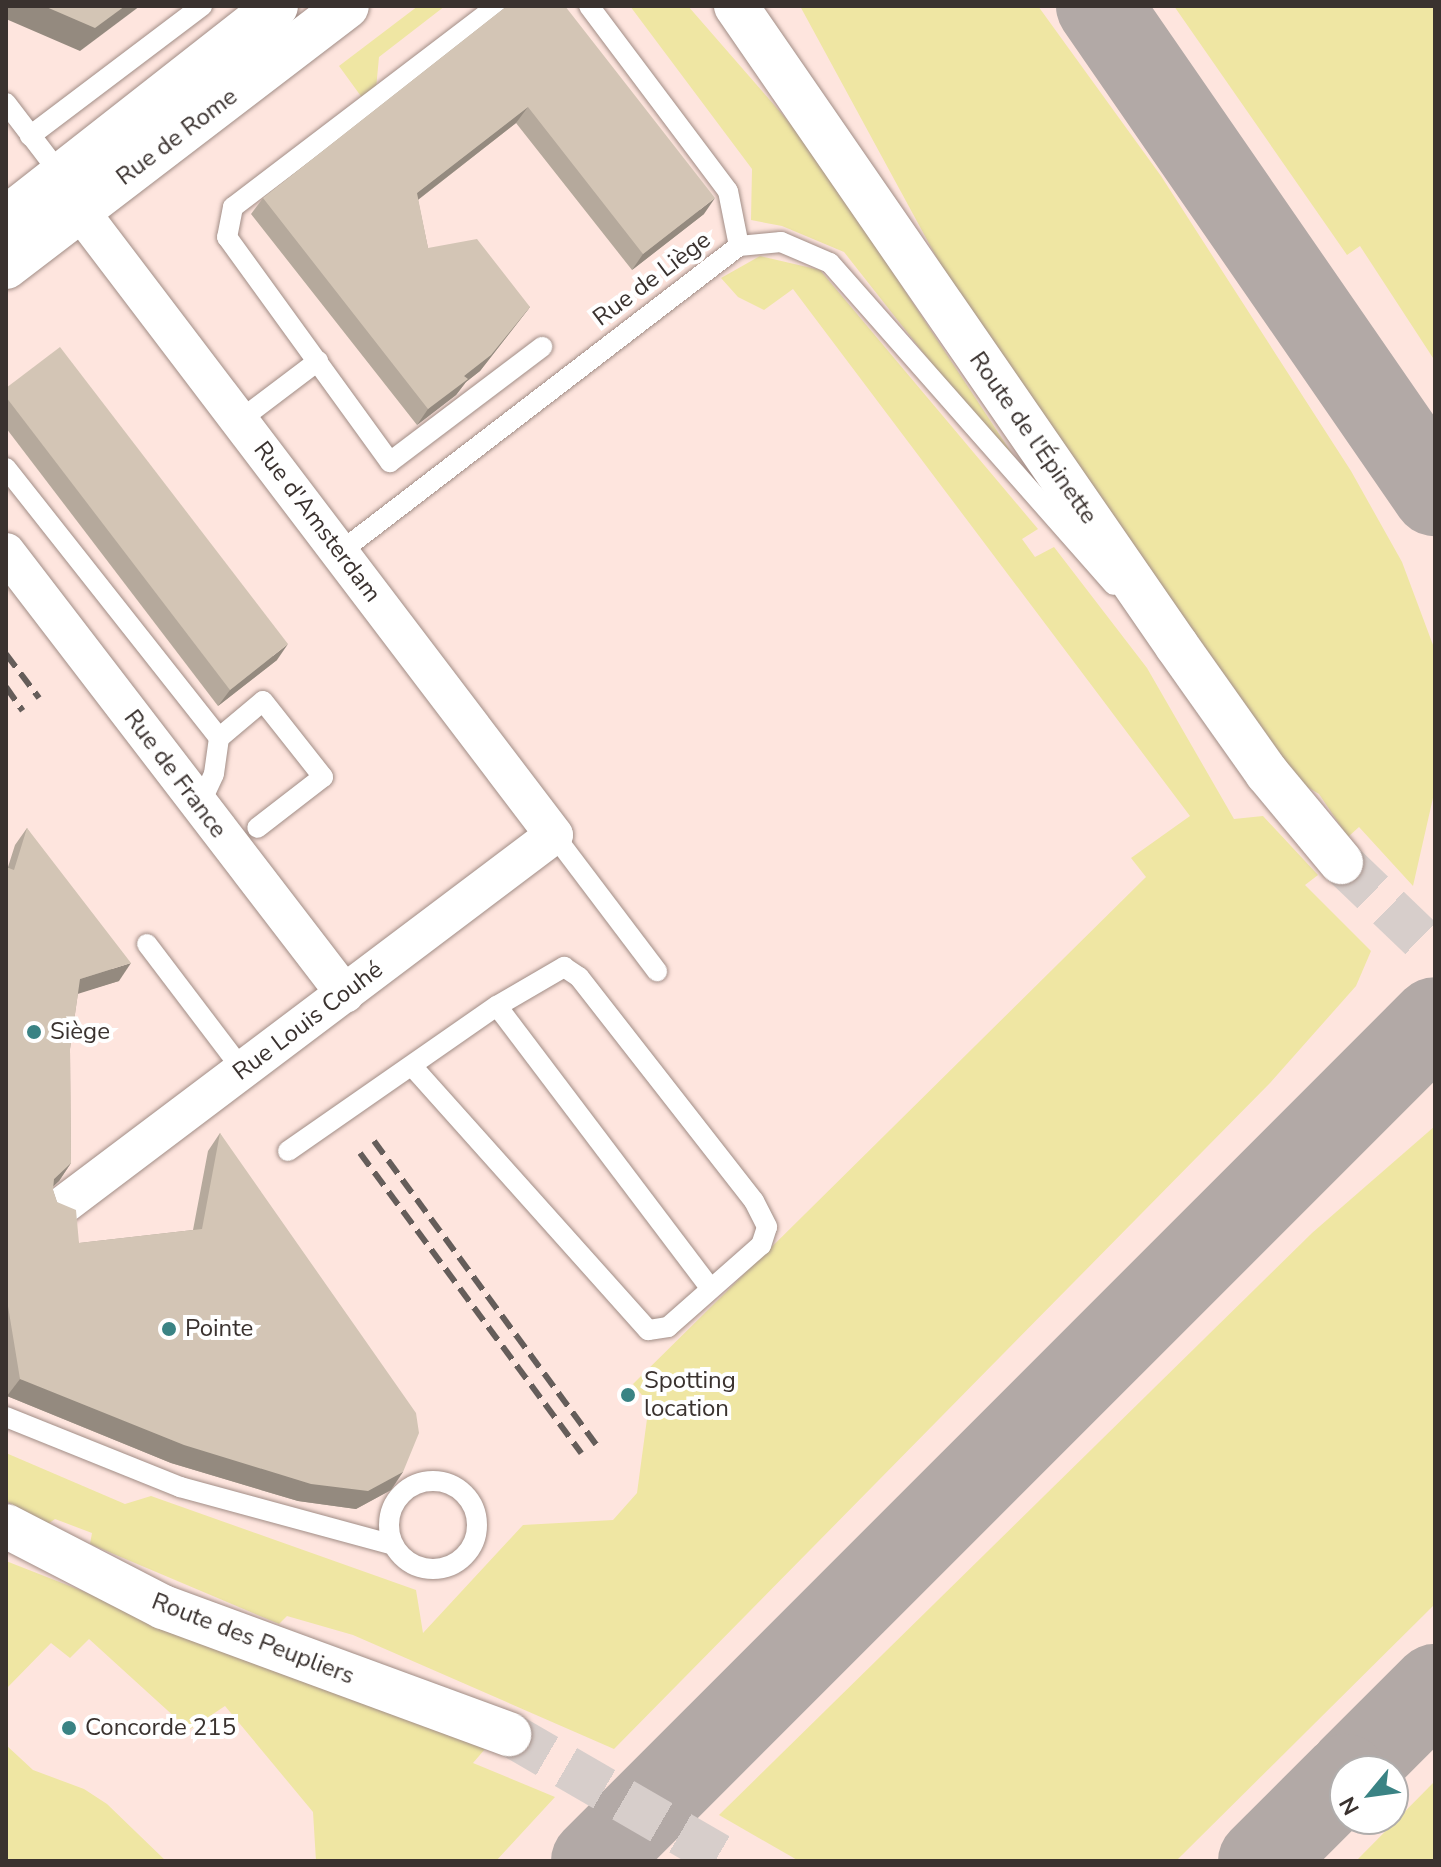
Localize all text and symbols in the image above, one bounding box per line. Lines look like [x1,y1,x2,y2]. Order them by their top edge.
street label: Rue de Rome [111,82,243,192]
street label: Rue de Liège [588,225,716,333]
street label: Route de l'Épinette [963,346,1103,530]
street label: Rue d'Amsterdam [247,436,387,608]
street label: Rue de France [118,704,232,844]
street label: Rue Louis Couhé [227,955,389,1087]
place label: Siège [50,1018,110,1046]
marker: Siège [25,1023,43,1041]
place label: Pointe [185,1315,253,1343]
marker: Pointe [160,1320,178,1338]
place label: Spotting location [644,1367,736,1423]
marker: Spotting location [619,1386,637,1404]
street label: Route des Peupliers [148,1587,358,1691]
place label: Concorde 215 [85,1714,236,1742]
marker: Concorde 215 [60,1719,78,1737]
north arrow [1329,1755,1409,1835]
text: N [1333,1791,1367,1820]

